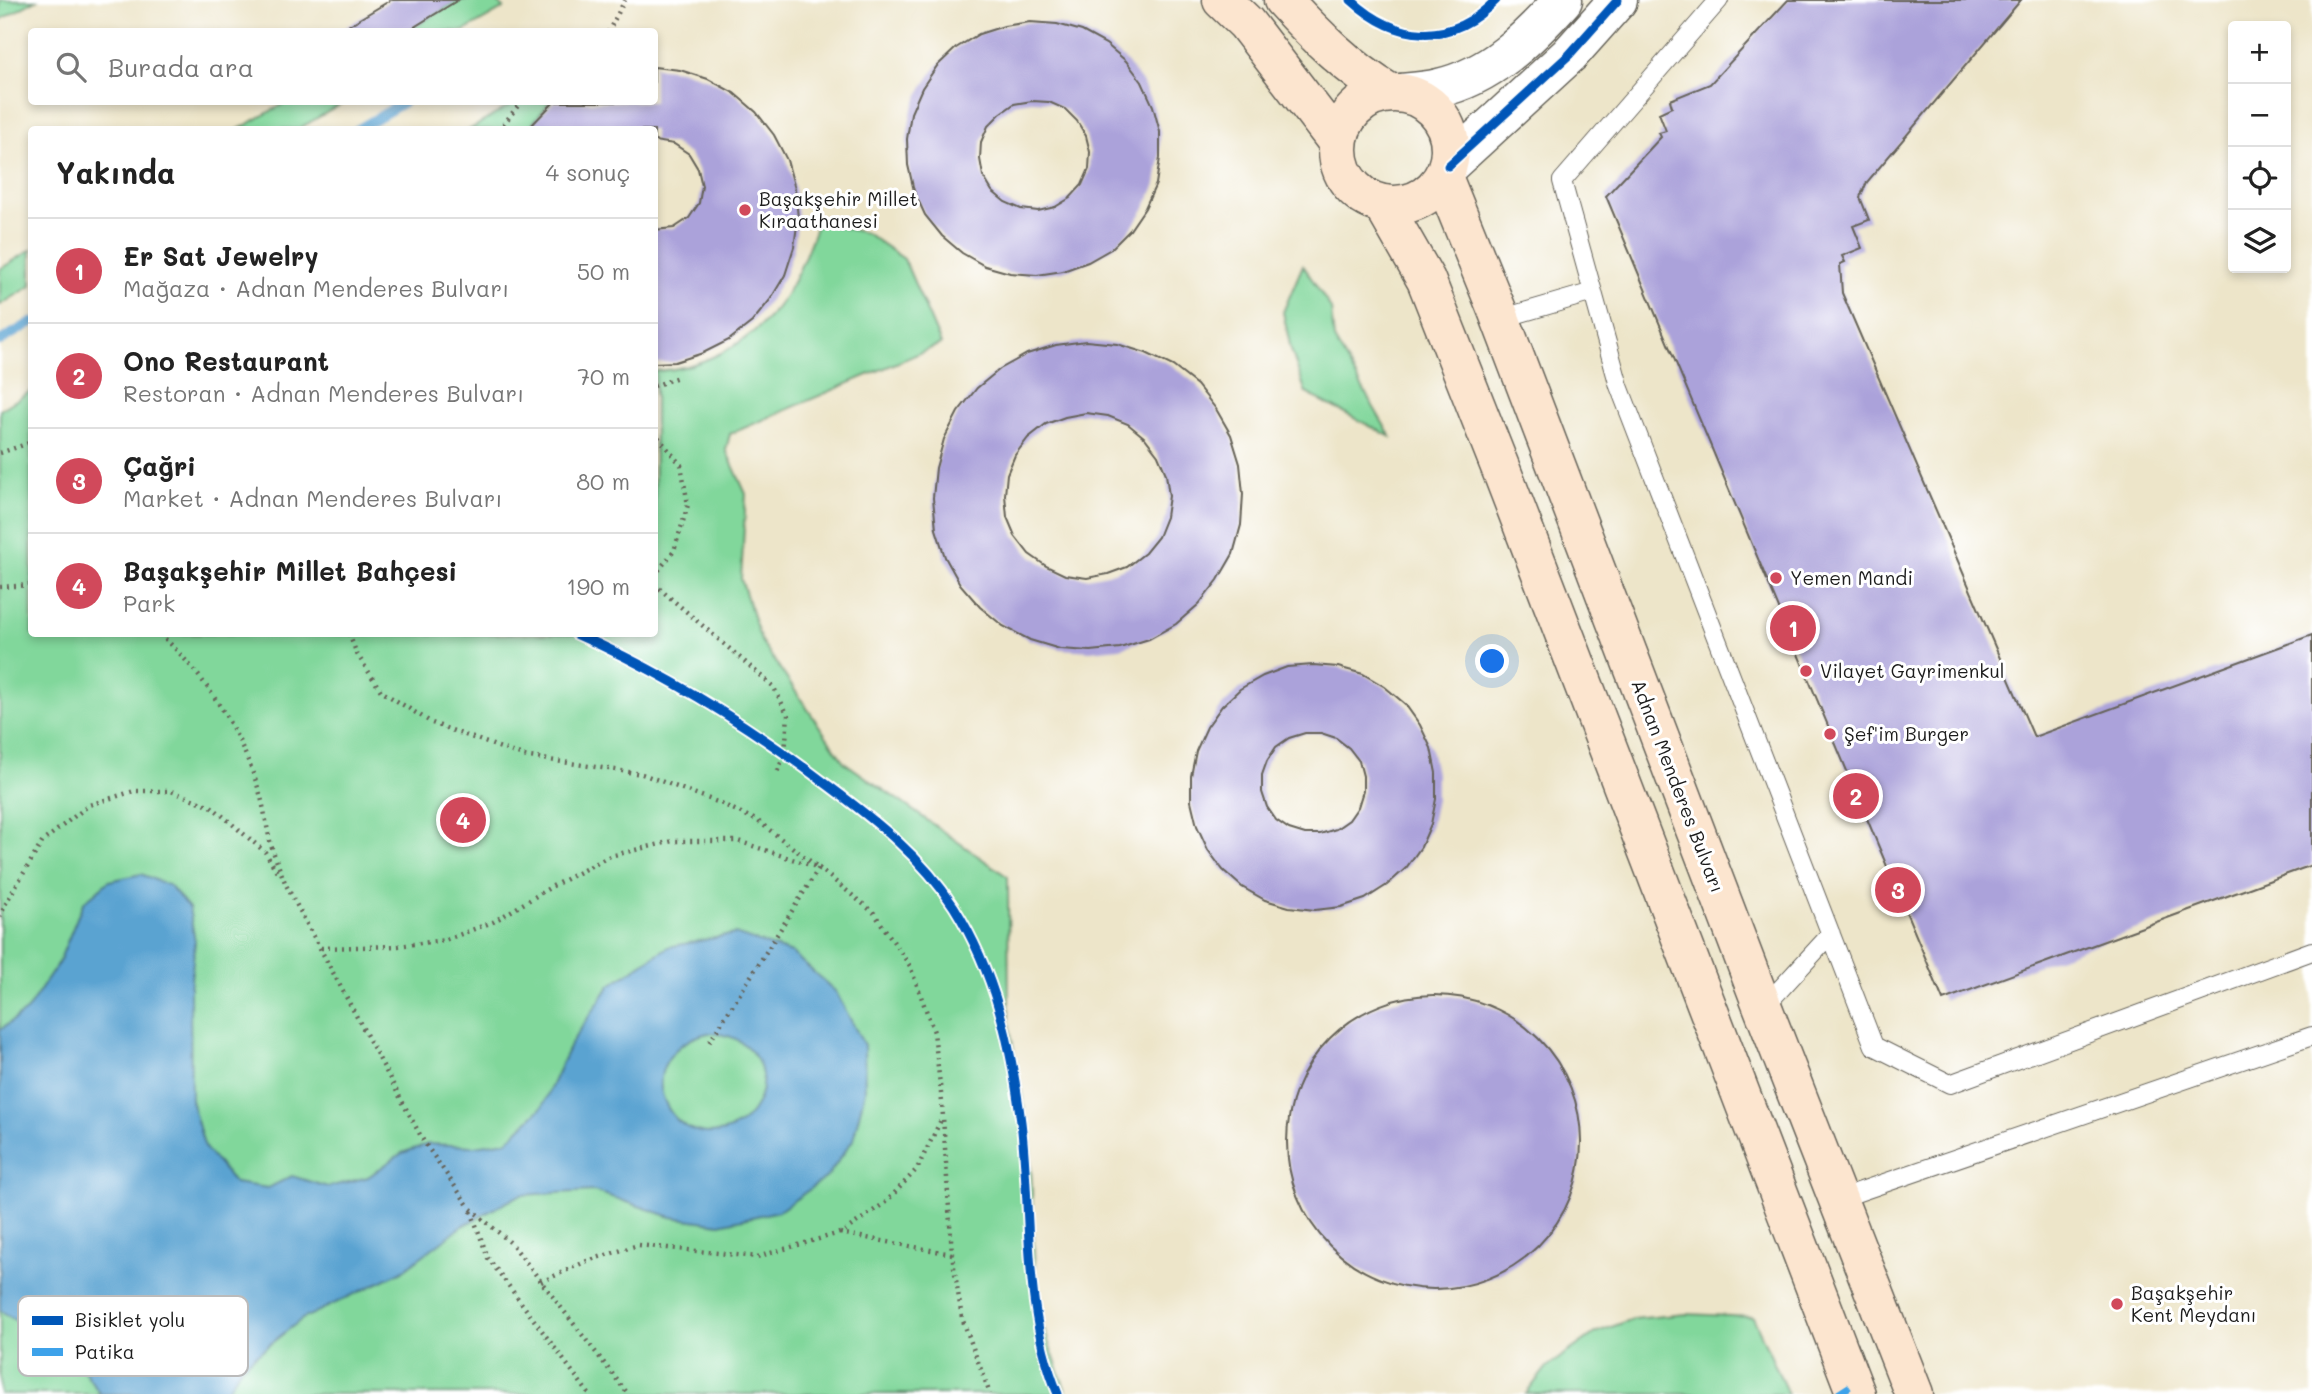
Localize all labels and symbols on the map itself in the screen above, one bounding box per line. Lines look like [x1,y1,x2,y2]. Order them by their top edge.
place label: Başakşehir Millet Kıraathanesi [759,186,918,233]
marker: Başakşehir Millet Kıraathanesi [737,202,753,218]
place label: Yemen Mandi [1790,565,1913,590]
marker: Yemen Mandi [1768,570,1784,586]
pin: 1 [1770,602,1816,654]
your location [1475,644,1509,678]
place label: Vilayet Gayrimenkul [1820,658,2005,683]
marker: Vilayet Gayrimenkul [1798,663,1814,679]
street label: Adnan Menderes Bulvarı [1626,676,1731,896]
place label: Şef'im Burger [1844,721,1969,746]
marker: Şef'im Burger [1822,726,1838,742]
pin: 2 [1833,770,1879,822]
pin: 4 [440,794,486,846]
pin: 3 [1875,864,1921,916]
place label: Başakşehir Kent Meydanı [2131,1280,2256,1327]
legend [18,1296,248,1376]
marker: Başakşehir Kent Meydanı [2109,1296,2125,1312]
text: Bisiklet yolu [75,1307,185,1332]
text: Patika [75,1339,135,1364]

